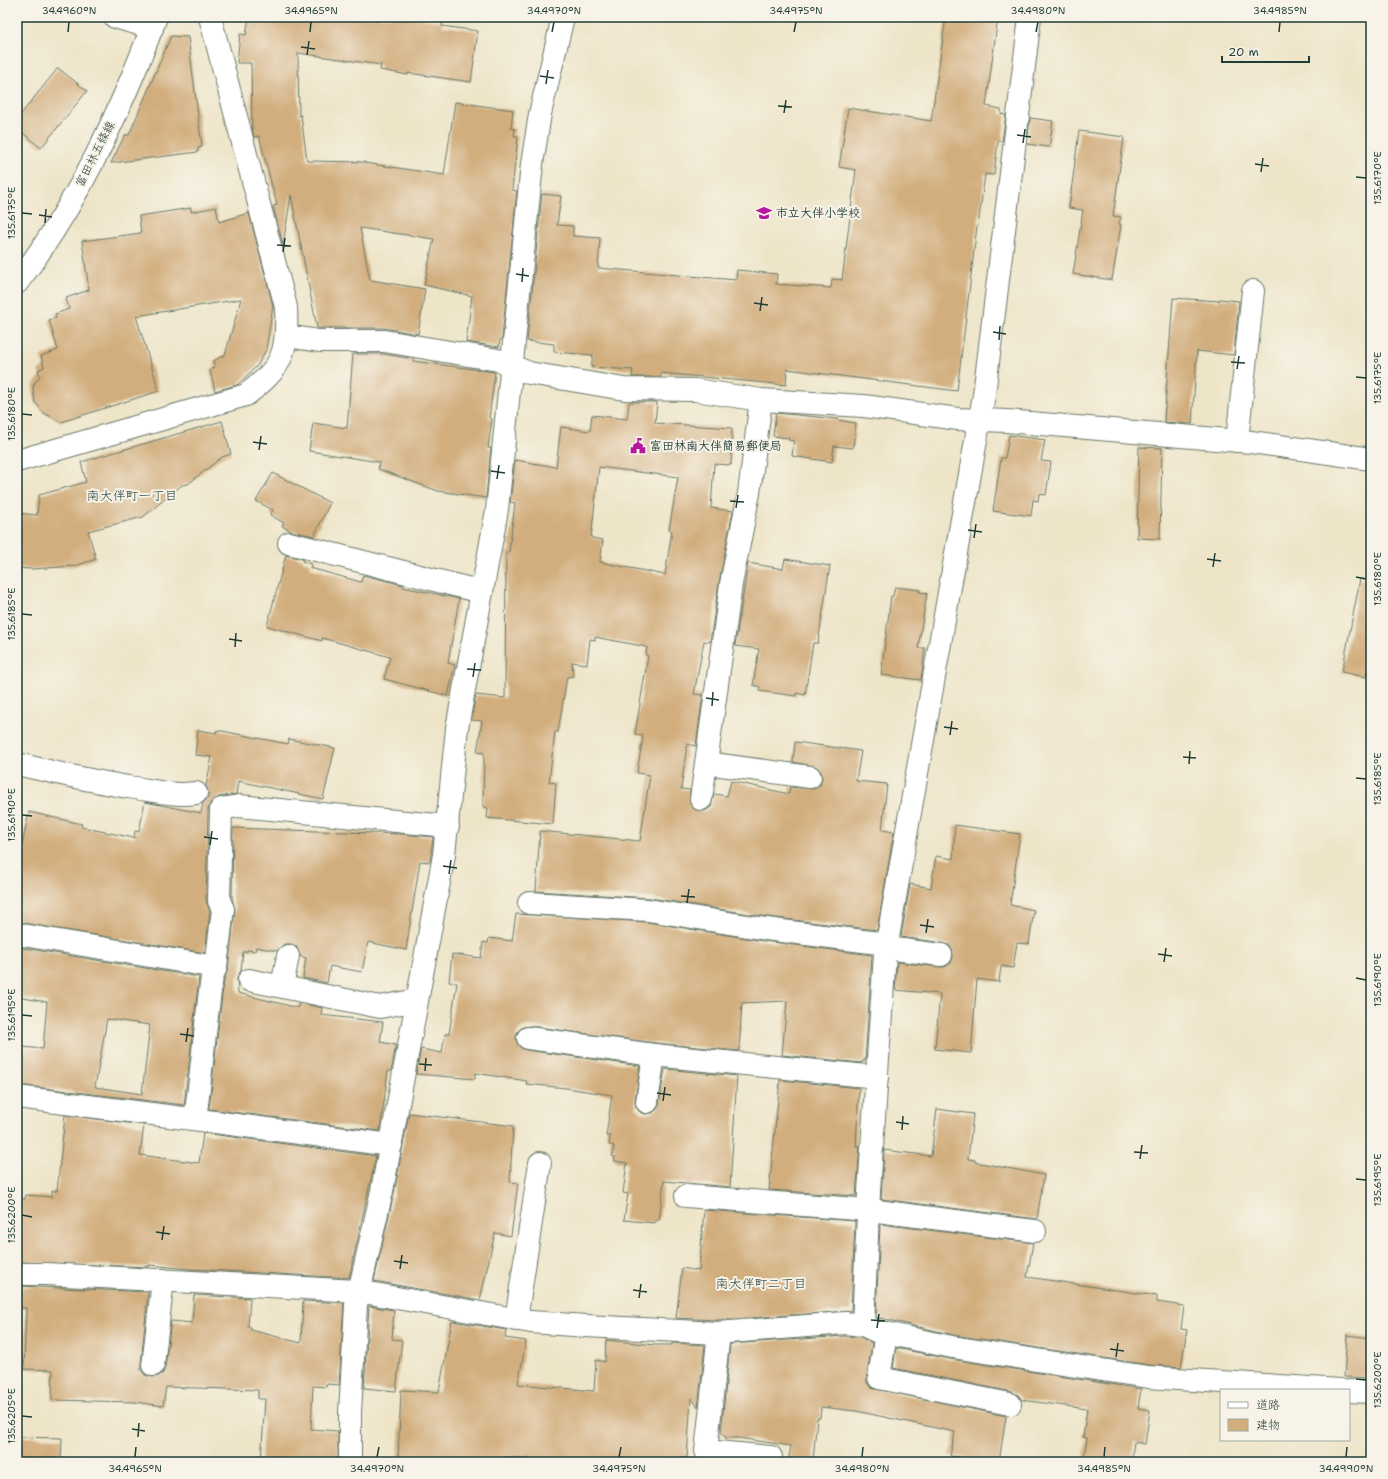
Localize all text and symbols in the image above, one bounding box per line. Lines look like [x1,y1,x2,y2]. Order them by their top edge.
text: 34.4960°N [42,4,96,17]
text: 34.4965°N [284,4,338,17]
text: 34.4970°N [527,4,581,17]
text: 34.4975°N [769,4,823,17]
text: 34.4980°N [1011,4,1065,17]
text: 34.4985°N [1253,4,1307,17]
scale bar [1222,38,1309,64]
text: 20 m [1228,44,1259,60]
street label: 富田林五條線 [72,118,118,190]
text: 135.6170°E [1371,151,1384,205]
text: 135.6175°E [5,187,18,239]
school or university icon: 市立大伴小学校 [755,204,773,222]
place label: 市立大伴小学校 [776,205,860,221]
text: 135.6175°E [1371,352,1384,404]
text: 135.6180°E [5,387,18,441]
public building icon: 富田林南大伴簡易郵便局 [629,437,647,455]
place label: 富田林南大伴簡易郵便局 [650,438,782,454]
district label: 南大伴町一丁目 [86,487,178,504]
text: 135.6180°E [1371,552,1384,606]
text: 135.6185°E [5,587,18,641]
text: 135.6185°E [1371,752,1384,806]
text: 135.6190°E [5,788,18,842]
text: 135.6190°E [1371,953,1384,1007]
text: 135.6195°E [5,988,18,1042]
text: 135.6195°E [1371,1153,1384,1207]
text: 135.6200°E [5,1187,18,1244]
district label: 南大伴町二丁目 [715,1275,807,1292]
text: 135.6200°E [1371,1352,1384,1409]
text: 135.6205°E [5,1388,18,1444]
legend [1220,1389,1350,1441]
text: 道路 [1256,1397,1280,1413]
text: 建物 [1256,1417,1280,1433]
text: 34.4965°N [108,1462,162,1475]
text: 34.4970°N [350,1462,404,1475]
text: 34.4975°N [592,1462,646,1475]
text: 34.4980°N [835,1462,889,1475]
text: 34.4985°N [1077,1462,1131,1475]
text: 34.4990°N [1319,1462,1373,1475]

